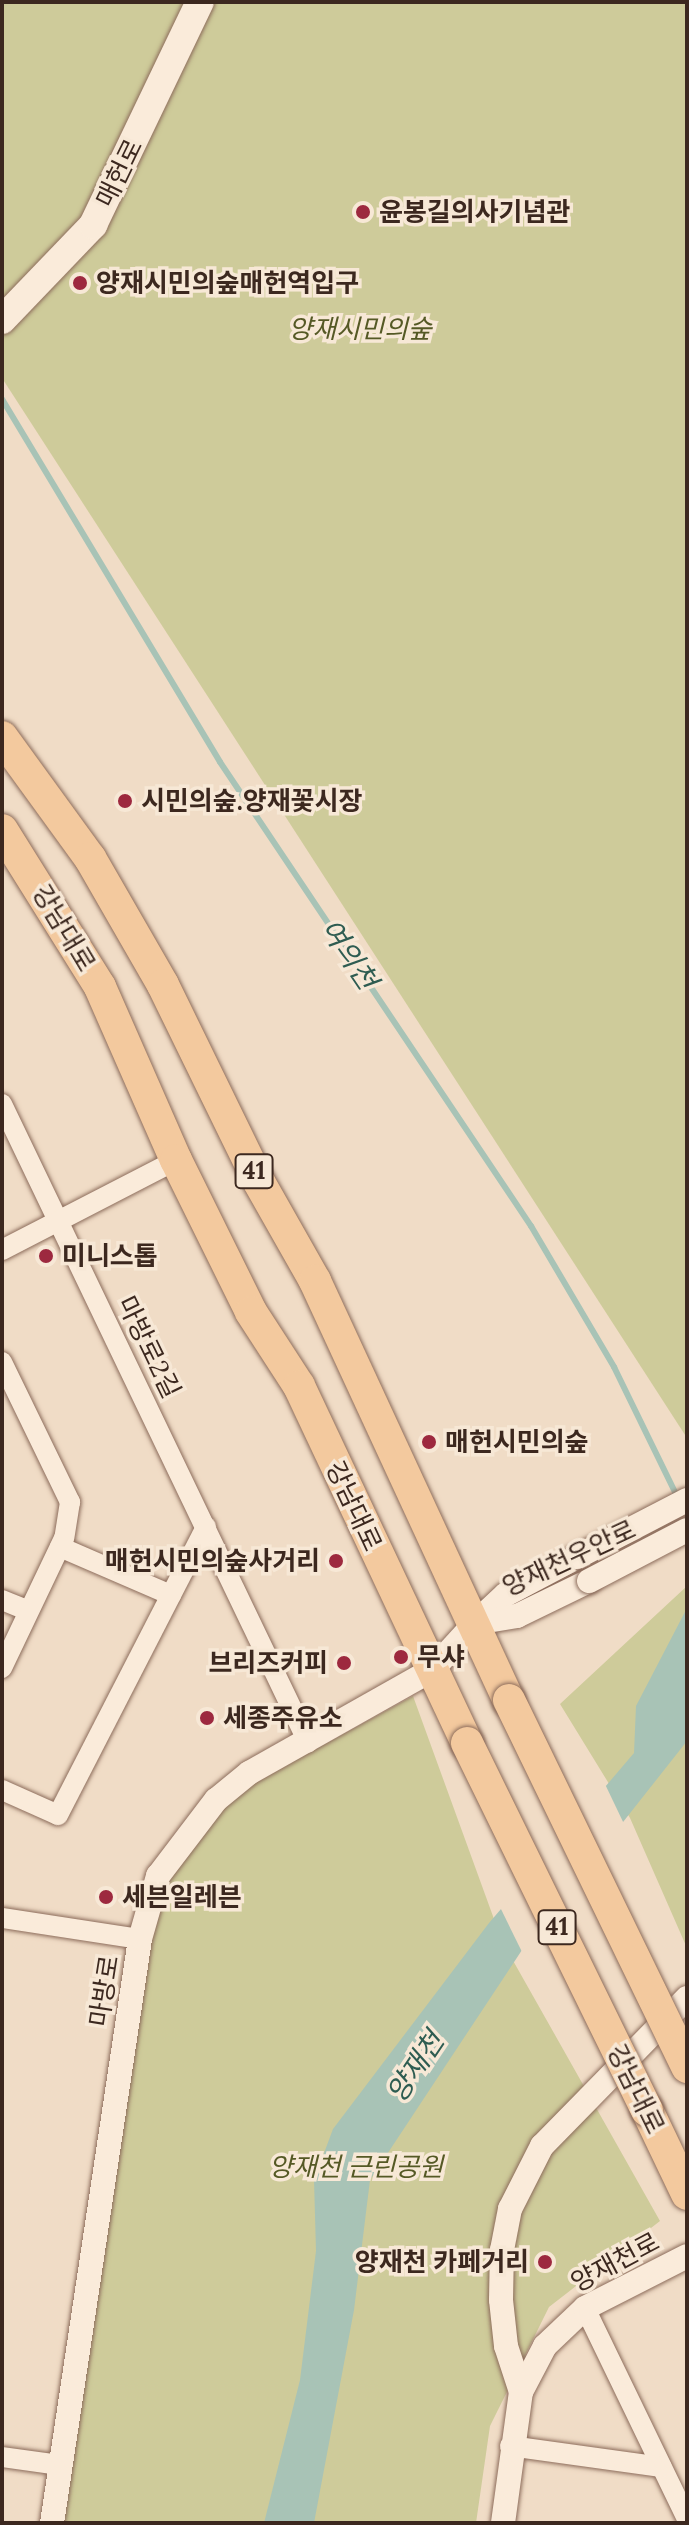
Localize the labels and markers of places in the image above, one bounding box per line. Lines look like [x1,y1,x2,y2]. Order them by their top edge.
place label: 윤봉길의사기념관 [379,196,570,228]
marker: 윤봉길의사기념관 [354,203,372,221]
place label: 양재시민의숲매헌역입구 [96,267,359,299]
marker: 양재시민의숲매헌역입구 [71,274,89,292]
place label: 시민의숲.양재꽃시장 [141,785,362,817]
marker: 시민의숲.양재꽃시장 [116,792,134,810]
place label: 미니스톱 [62,1240,158,1272]
marker: 미니스톱 [37,1247,55,1265]
place label: 매헌시민의숲 [445,1426,589,1458]
marker: 매헌시민의숲 [420,1433,438,1451]
place label: 매헌시민의숲사거리 [105,1545,320,1577]
marker: 매헌시민의숲사거리 [327,1552,345,1570]
place label: 무샤 [417,1641,465,1673]
place label: 브리즈커피 [208,1647,328,1679]
marker: 무샤 [392,1648,410,1666]
marker: 브리즈커피 [335,1654,353,1672]
place label: 세종주유소 [223,1702,343,1734]
marker: 세종주유소 [198,1709,216,1727]
place label: 세븐일레븐 [122,1881,242,1913]
marker: 세븐일레븐 [97,1888,115,1906]
place label: 양재천 카페거리 [355,2246,529,2278]
marker: 양재천 카페거리 [536,2253,554,2271]

